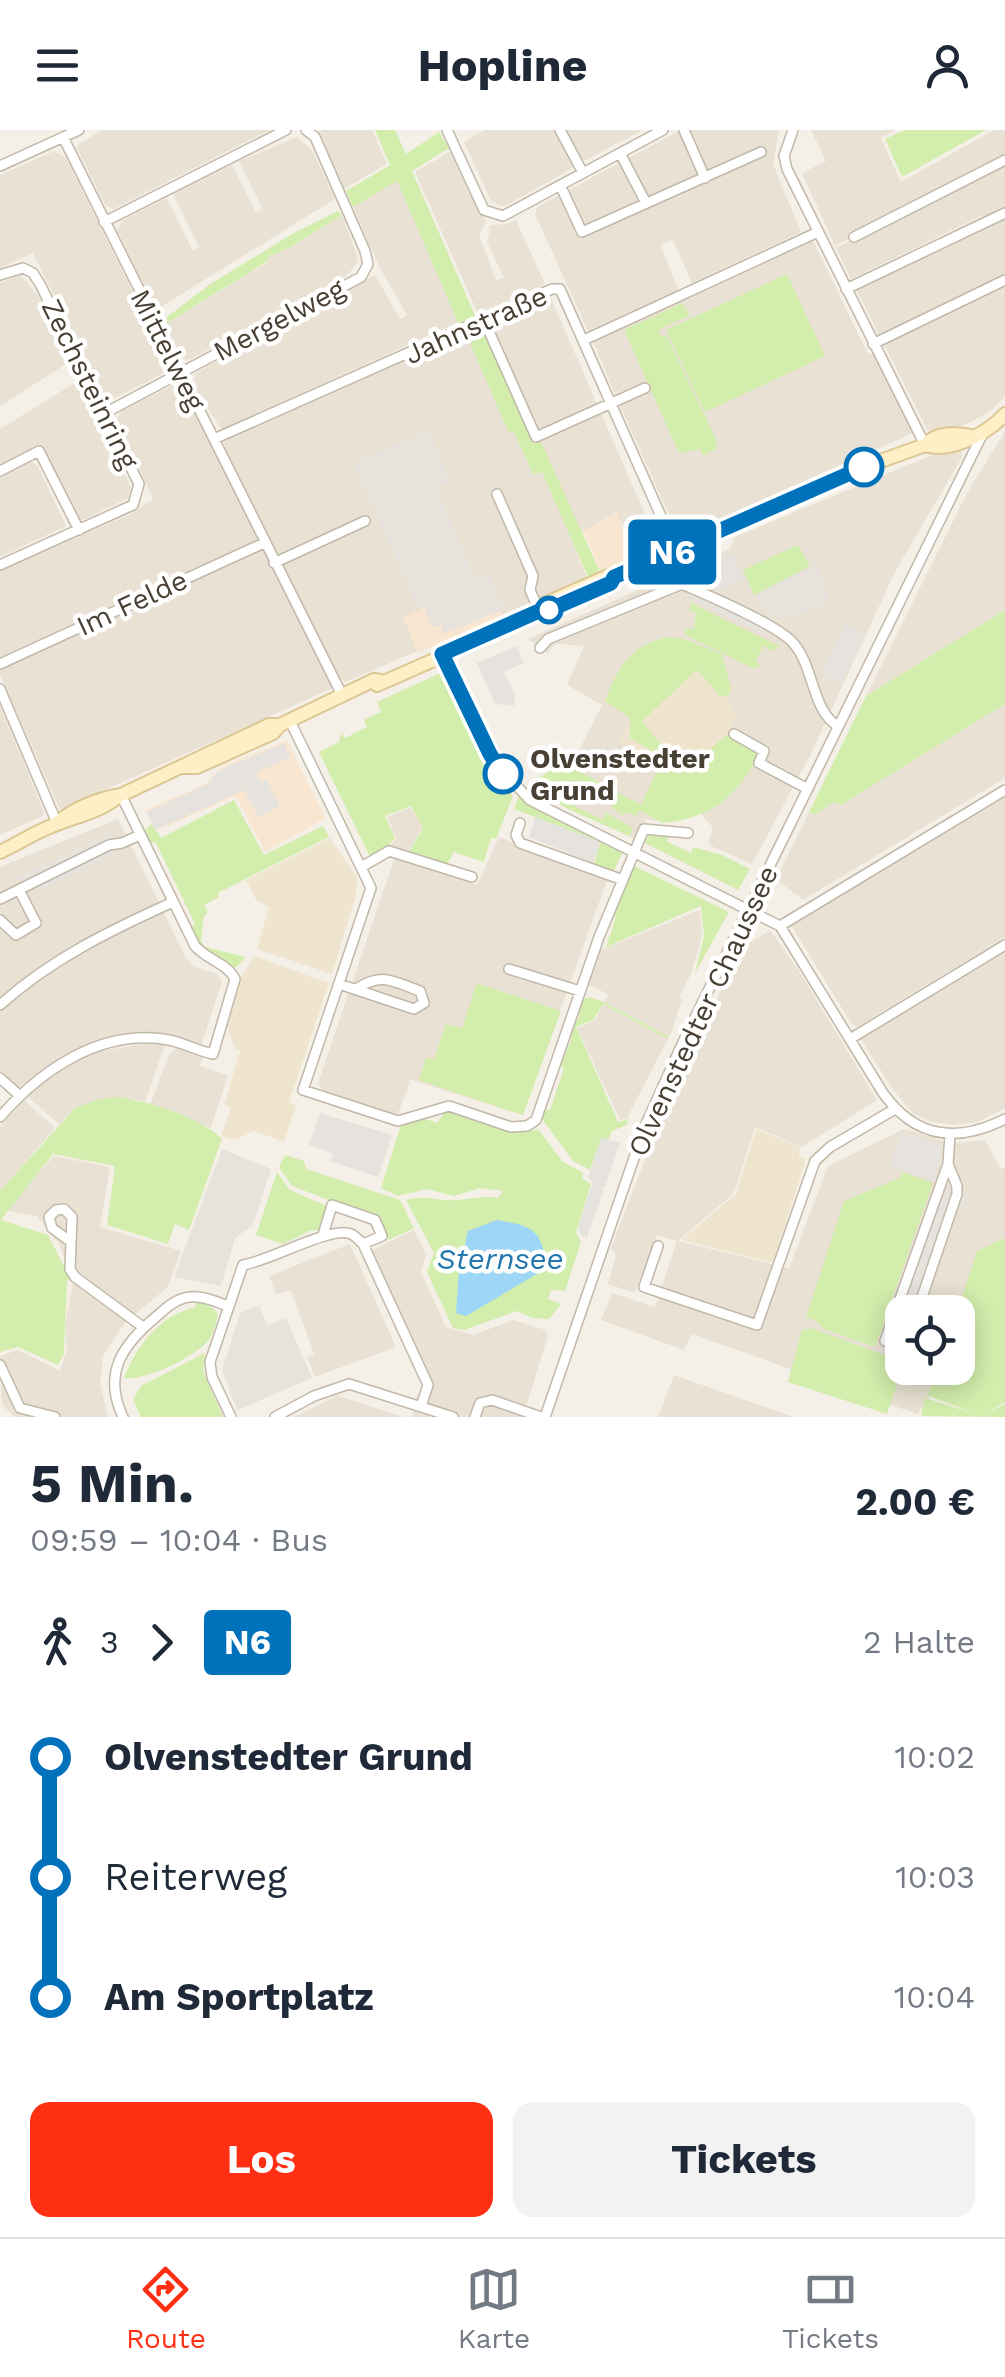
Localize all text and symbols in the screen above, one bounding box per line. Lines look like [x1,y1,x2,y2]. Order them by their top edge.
icon: menu [30,38,85,93]
icon: person [920,38,975,93]
text: Hopline [417,39,588,92]
street label: Mergelweg [208,272,350,368]
street label: Jahnstraße [400,279,552,371]
street label: Mittelweg [123,284,213,416]
street label: Zechsteinring [35,294,145,474]
unlabelled marker [845,448,883,486]
line badge: N6 [627,520,717,584]
text: N6 [648,531,696,573]
street label: Im Felde [71,563,193,643]
unlabelled marker [536,597,562,623]
place label: Olvenstedter Grund [530,742,710,807]
marker: Olvenstedter Grund [484,755,522,793]
street label: Olvenstedter Chaussee [621,860,785,1162]
water label: Sternsee [436,1241,564,1276]
map controls [885,1295,975,1385]
button: locate [885,1295,975,1385]
text: 5 Min. [30,1451,194,1515]
text: 2.00 € [855,1480,975,1524]
text: 09:59 – 10:04 · Bus [30,1521,328,1559]
icon: walk [30,1615,85,1670]
icon: forward [134,1615,189,1670]
text: N6 [224,1621,271,1663]
text: 3 [100,1623,119,1661]
text: 2 Halte [863,1623,975,1661]
text: Olvenstedter Grund [104,1735,473,1779]
text: 10:02 [895,1738,975,1776]
text: Reiterweg [104,1855,287,1899]
text: 10:03 [895,1858,975,1896]
text: Am Sportplatz [104,1975,374,2019]
text: 10:04 [894,1978,975,2016]
button: Los [30,2102,493,2217]
button: Tickets [513,2102,975,2217]
tab: Route [126,2262,206,2355]
tab: Karte [458,2262,530,2355]
tab: Tickets [782,2262,879,2355]

